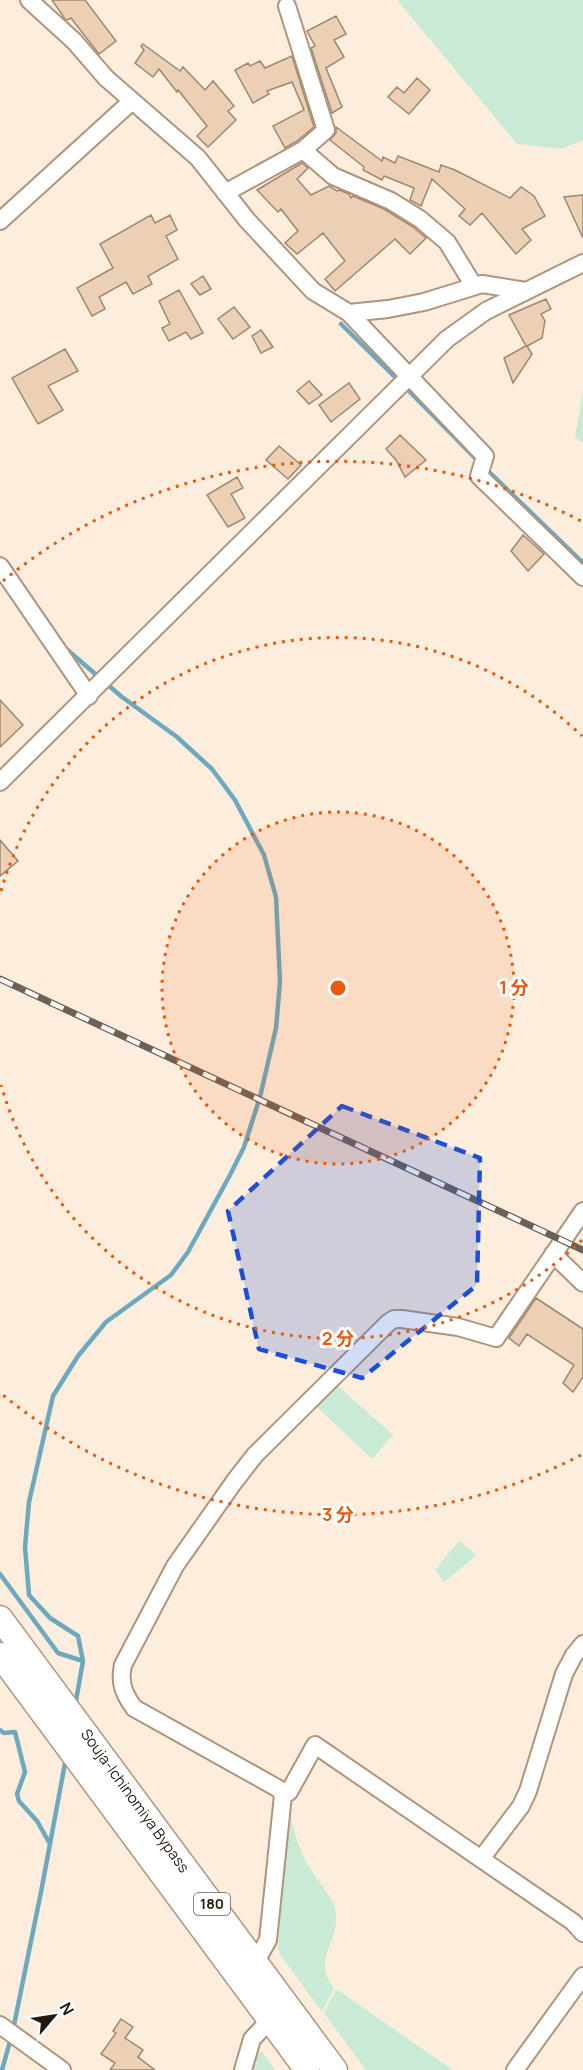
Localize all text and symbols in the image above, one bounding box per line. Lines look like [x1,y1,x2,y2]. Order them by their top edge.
text: 1 分 [499,975,529,999]
centre of rings [328,978,348,998]
text: 2 分 [322,1326,354,1350]
text: 3 分 [322,1502,354,1526]
street label: Souja-Ichinomiya Bypass [76,1725,195,1877]
road number: 180 [194,1893,230,1915]
north arrow [24,1986,84,2046]
text: N [55,1998,80,2019]

